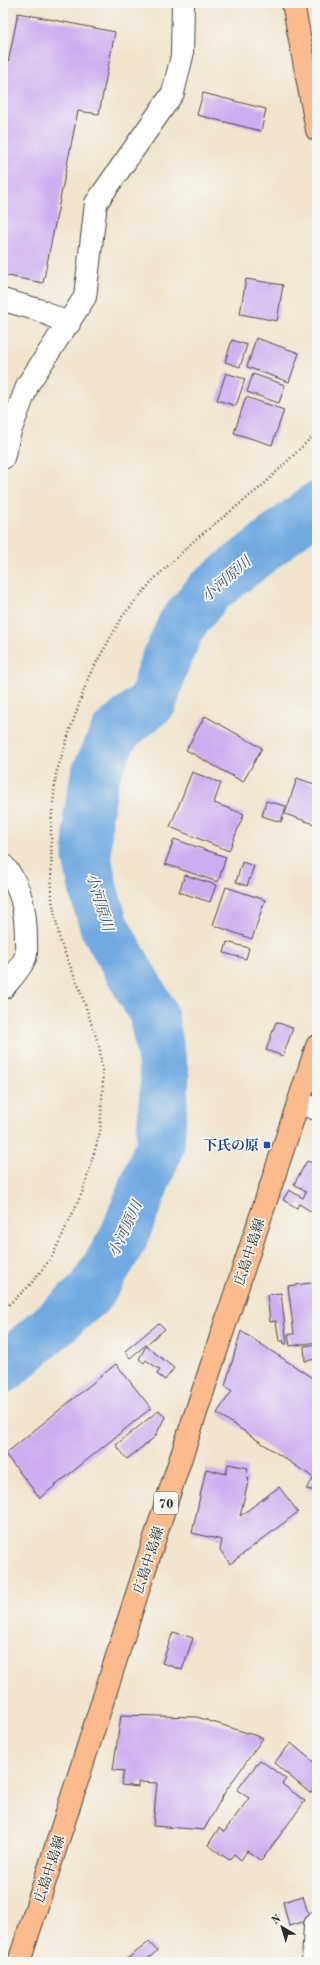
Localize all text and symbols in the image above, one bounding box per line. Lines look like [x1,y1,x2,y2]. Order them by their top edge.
water label: 小河原川 [198,552,256,605]
water label: 小河原川 [83,871,117,935]
place label: 下氏の原 [203,1138,259,1153]
marker: 下氏の原 [262,1140,272,1150]
water label: 小河原川 [105,1197,147,1260]
street label: 広島中島線 [232,1217,267,1288]
road number: 70 [154,1492,178,1514]
street label: 広島中島線 [131,1525,166,1596]
street label: 広島中島線 [32,1834,67,1905]
north arrow [262,1907,302,1947]
text: N [270,1913,284,1927]

